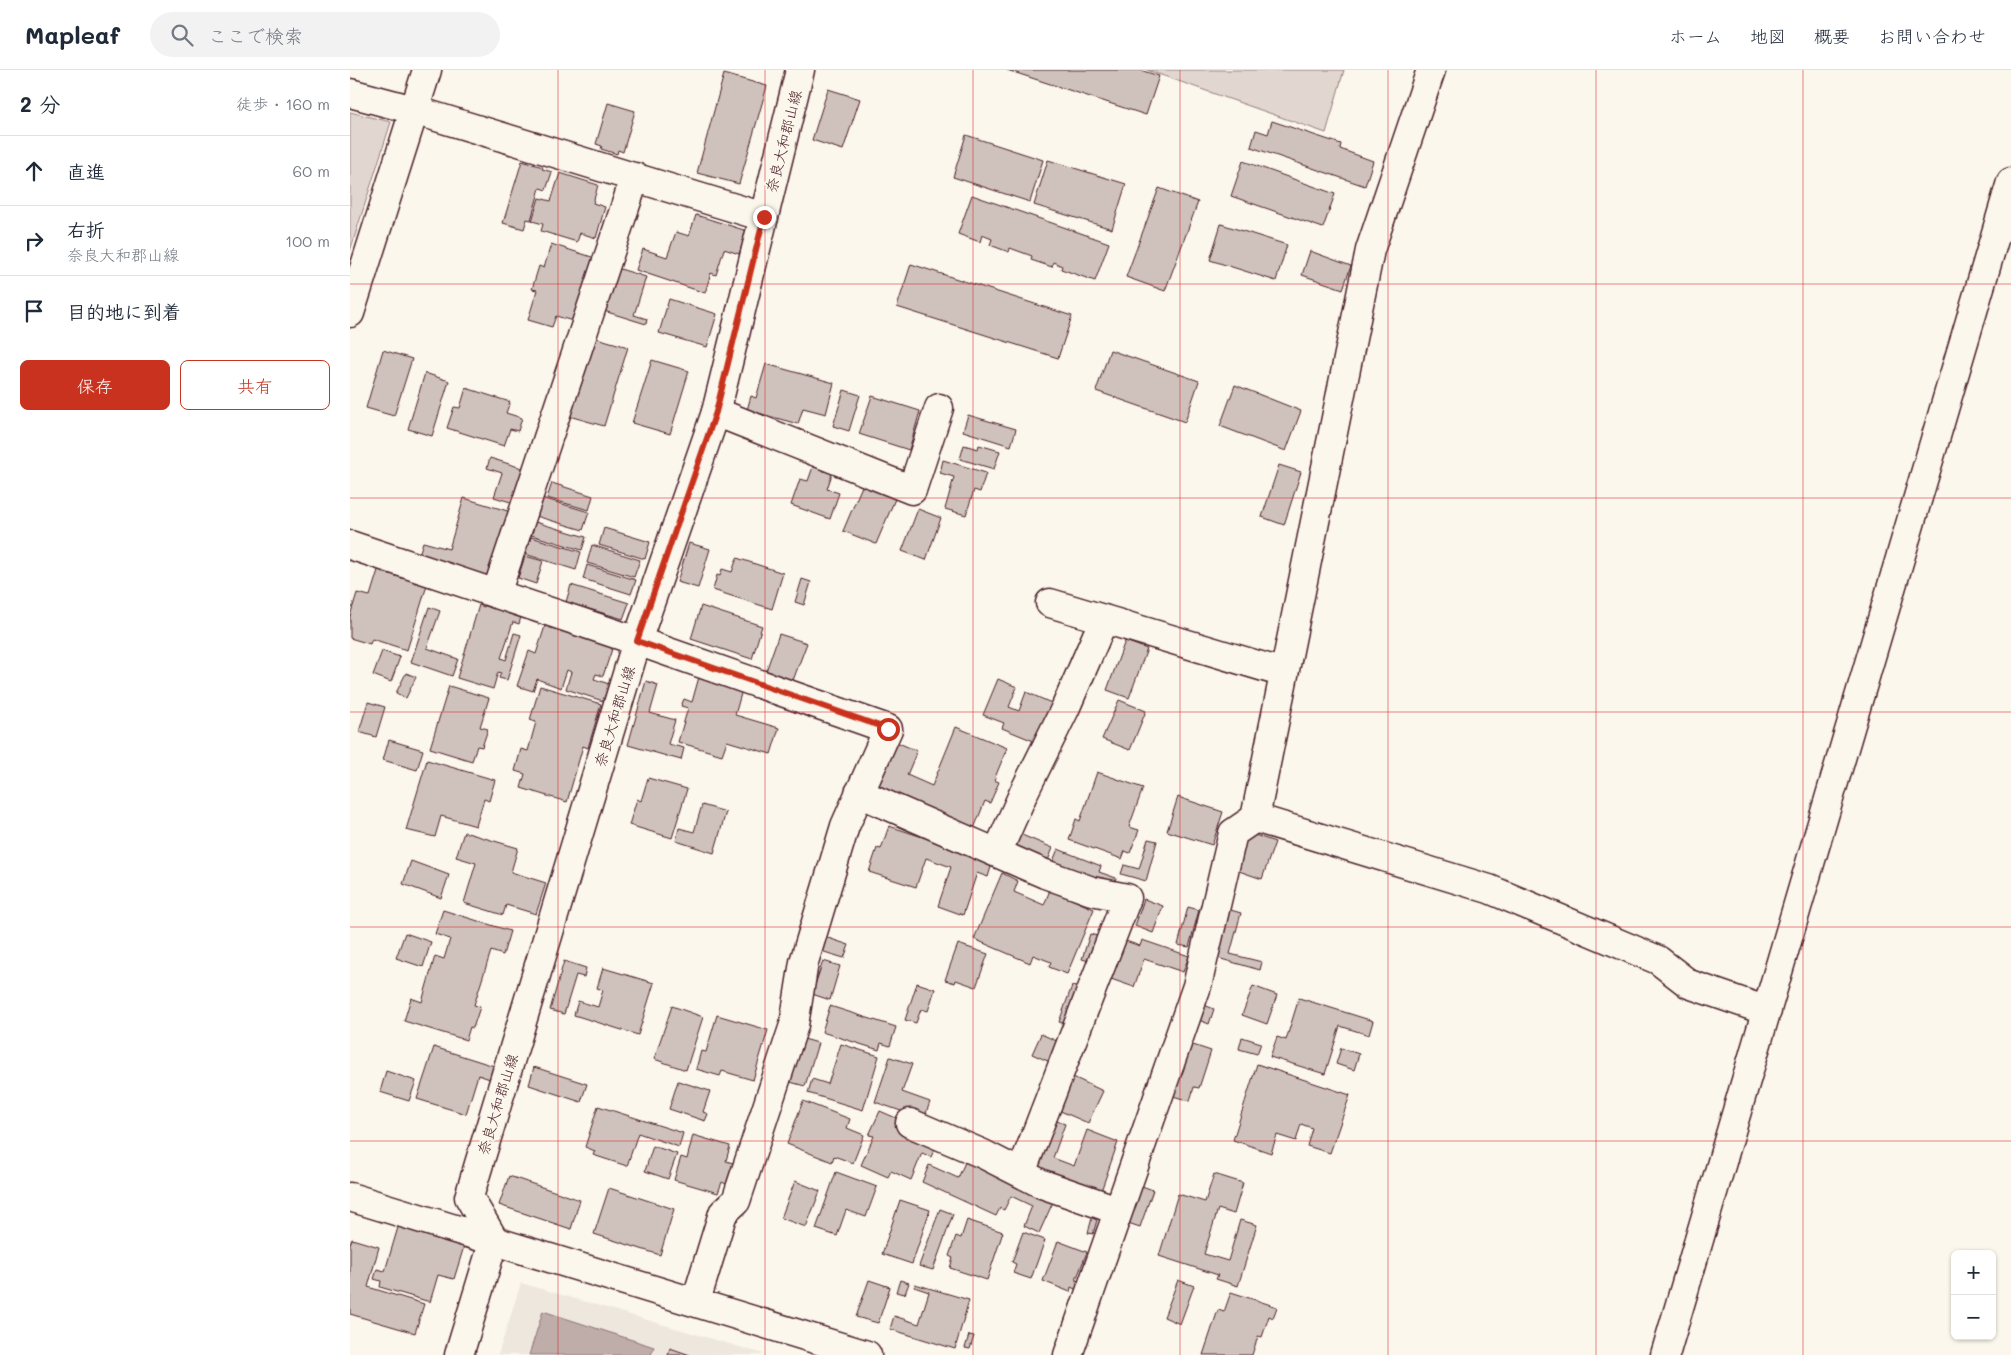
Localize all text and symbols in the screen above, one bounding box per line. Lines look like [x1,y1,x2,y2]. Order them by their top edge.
search box [150,12,500,57]
text: Mapleaf [25,19,120,50]
icon: search [168,21,196,49]
text: ここで検索 [208,23,303,48]
text: ホーム [1669,24,1722,48]
text: 地図 [1750,24,1786,48]
text: 概要 [1814,24,1850,48]
text: お問い合わせ [1878,24,1986,48]
street label: 奈良大和郡山線 [761,88,805,194]
text: 2 分 [20,90,60,117]
text: 徒歩 · 160 m [236,93,330,114]
icon: ahead [20,157,48,185]
text: 直進 [67,159,105,184]
text: 60 m [293,160,330,181]
route end [753,206,776,229]
text: 右折 [67,217,105,242]
icon: right [20,227,48,255]
text: 100 m [285,230,330,251]
text: 奈良大和郡山線 [67,244,179,265]
icon: arrive [20,297,48,325]
text: 目的地に到着 [67,299,181,324]
button: 保存 [20,360,170,410]
button: 共有 [180,360,330,410]
street label: 奈良大和郡山線 [589,663,639,769]
route start [877,718,900,741]
street label: 奈良大和郡山線 [472,1051,522,1157]
map controls [1951,1250,1996,1340]
button: + [1951,1250,1996,1295]
button: − [1951,1295,1996,1340]

